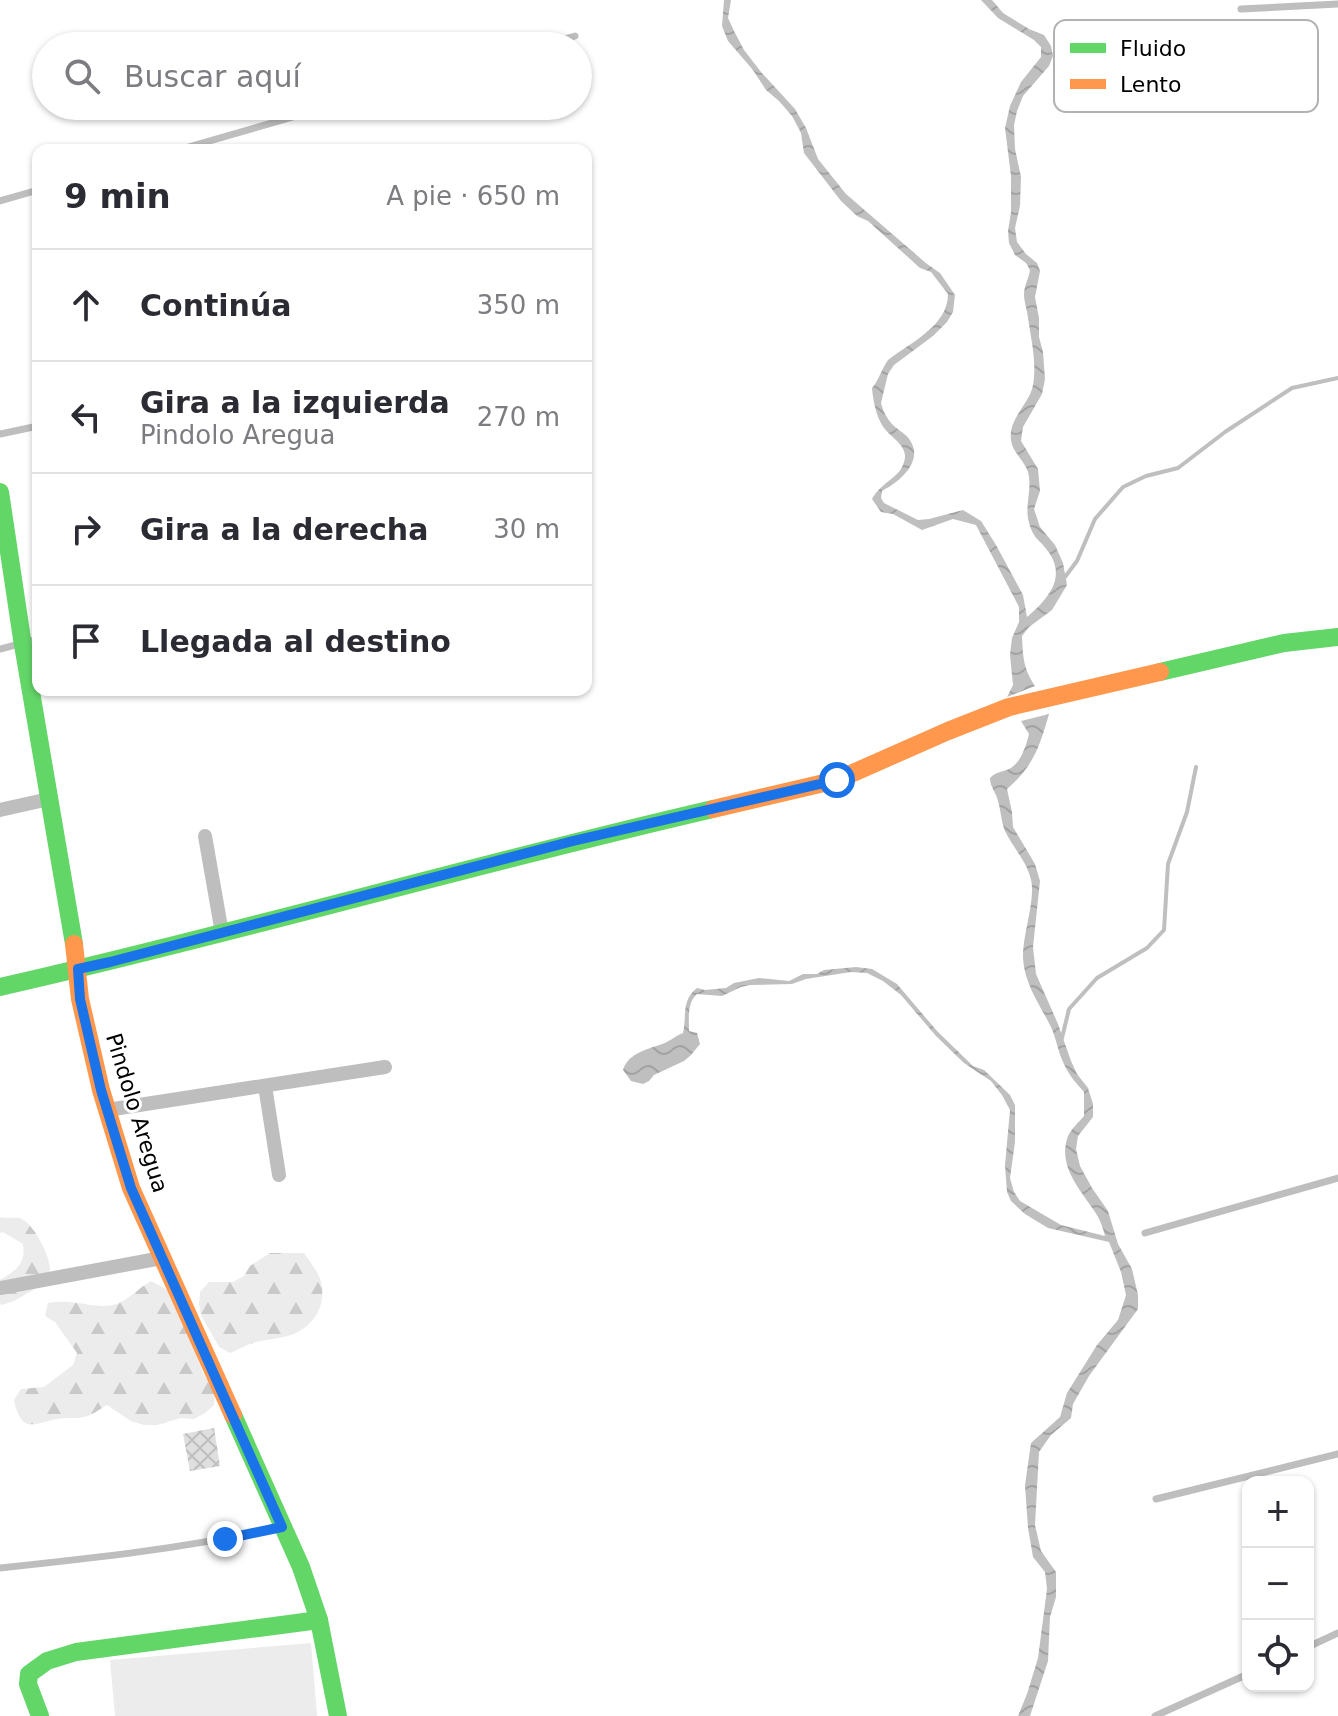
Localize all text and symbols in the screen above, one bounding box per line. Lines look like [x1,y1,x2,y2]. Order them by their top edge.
legend [1054,20,1318,112]
search box [32,32,592,120]
text: Fluido [1120,36,1186,61]
icon: search [60,54,104,98]
text: Buscar aquí [124,59,301,94]
text: Lento [1120,72,1181,97]
text: 9 min [64,176,171,216]
text: A pie · 650 m [386,181,560,211]
icon: ahead [64,283,108,327]
text: Continúa [140,288,292,323]
text: 350 m [477,290,560,320]
text: Gira a la izquierda [140,385,450,420]
icon: left [64,395,108,439]
text: 270 m [477,402,560,432]
text: Pindolo Aregua [140,420,335,450]
icon: right [64,507,108,551]
text: Gira a la derecha [140,512,428,547]
text: 30 m [493,514,560,544]
icon: arrive [64,619,108,663]
text: Llegada al destino [140,624,451,659]
route start [819,762,855,798]
street label: Pindolo Aregua [101,1030,173,1196]
map controls [1242,1476,1314,1692]
button: + [1242,1476,1314,1548]
route end [207,1521,243,1557]
button: − [1242,1548,1314,1620]
button: locate [1242,1620,1314,1692]

